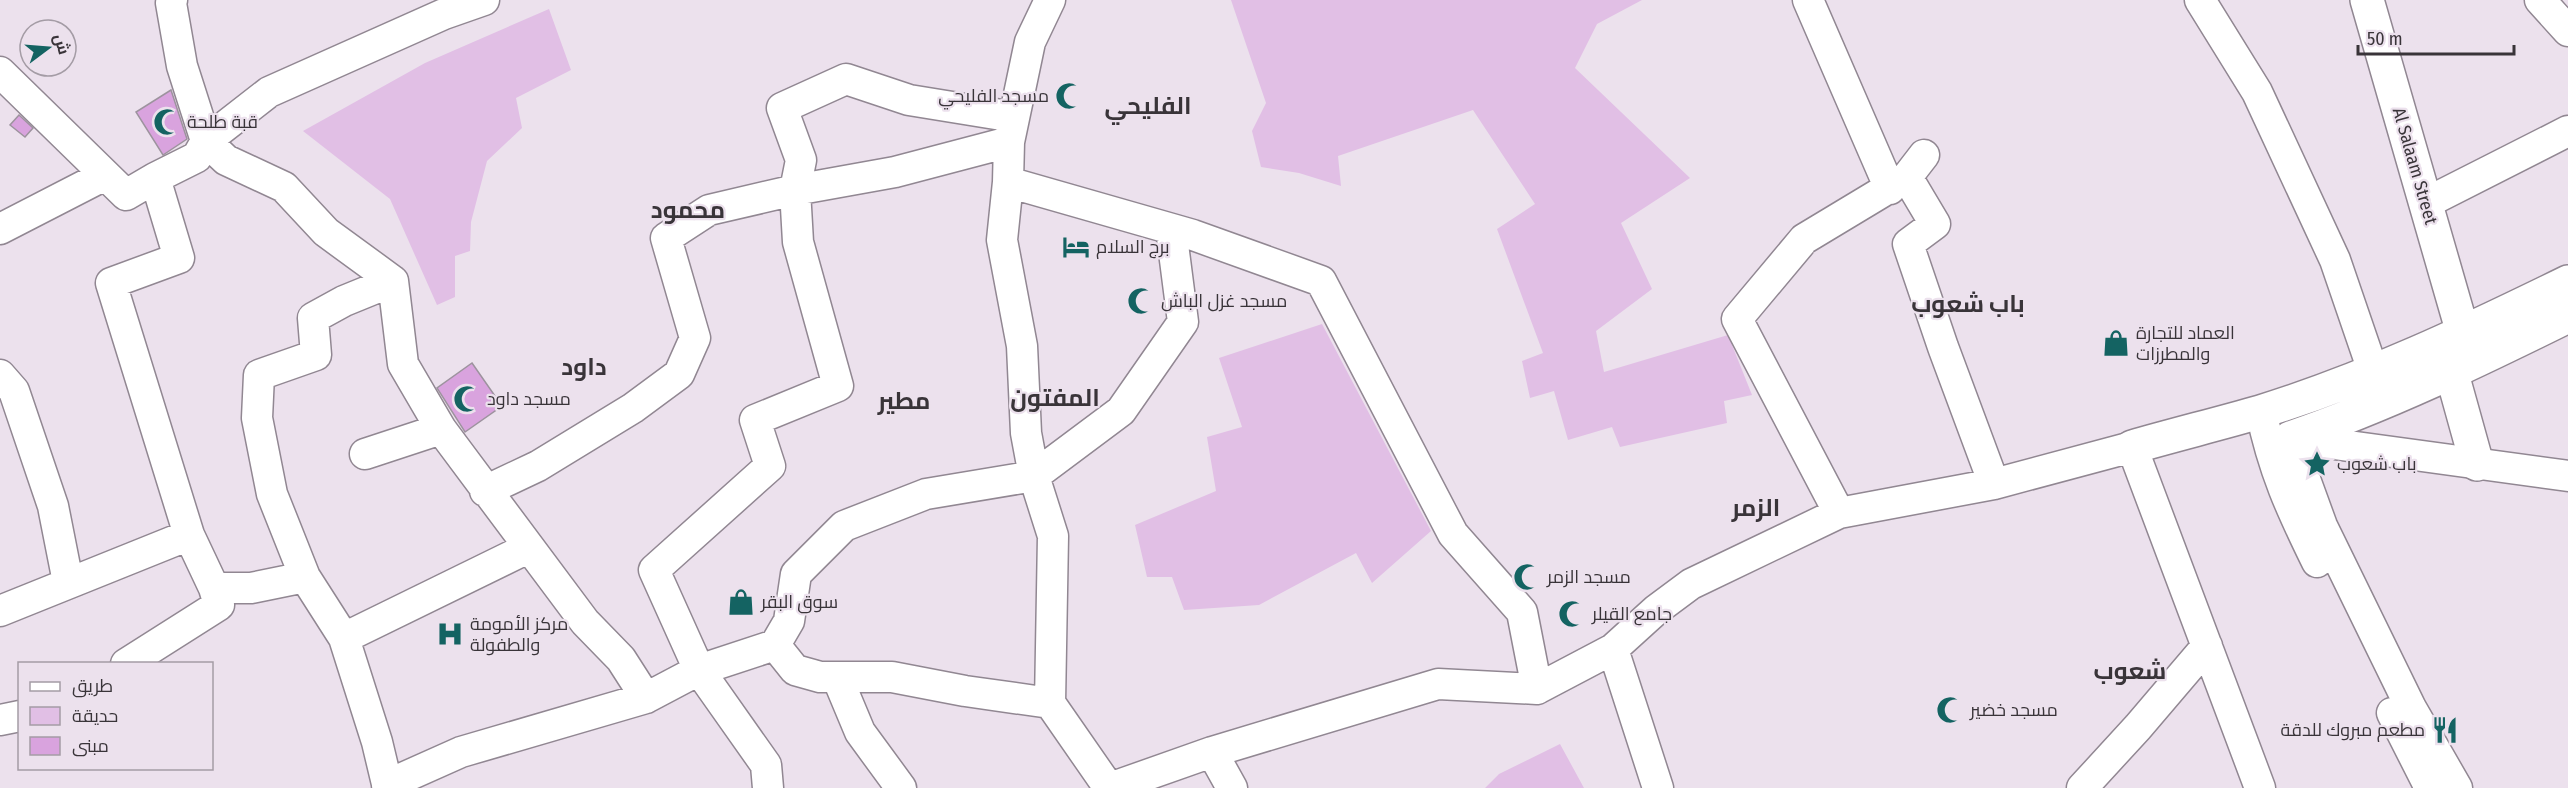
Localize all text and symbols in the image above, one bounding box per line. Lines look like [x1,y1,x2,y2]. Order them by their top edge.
north arrow [18,18,78,78]
scale bar [2358,18,2514,56]
text: 50 m [2367,28,2403,50]
text: ش [50,32,74,56]
mosque icon: مسجد الفليحي [1054,81,1084,111]
place label: مسجد الفليحي [938,85,1049,110]
district label: الفليحي [1105,92,1191,125]
street label: Al Salaam Street [2388,105,2442,227]
mosque icon: قبة طلحة [152,107,182,137]
place label: قبة طلحة [187,111,258,133]
district label: محمود [651,196,725,224]
hotel icon: برج السلام [1061,232,1091,262]
place label: برج السلام [1096,236,1170,259]
mosque icon: مسجد غزل الباش [1126,286,1156,316]
place label: مسجد غزل الباش [1161,290,1287,312]
district label: باب شعوب [1911,290,2025,318]
place label: العماد للتجارة والمطرزات [2136,322,2235,365]
shop icon: العماد للتجارة والمطرزات [2101,328,2131,358]
district label: داود [561,353,607,381]
mosque icon: مسجد داود [452,384,482,414]
district label: المفتون [1010,384,1100,412]
district label: مطير [877,387,930,415]
place label: مسجد داود [487,388,571,410]
place icon: باب شعوب [2302,449,2332,479]
place label: باب شعوب [2337,453,2417,475]
district label: الزمر [1731,494,1780,522]
mosque icon: مسجد الزمر [1512,562,1542,592]
place label: مسجد الزمر [1546,566,1631,588]
shop icon: سوق البقر [726,587,756,617]
place label: سوق البقر [760,591,838,614]
mosque icon: جامع القيلر [1557,599,1587,629]
place label: جامع القيلر [1591,603,1672,626]
place label: مركز الأمومة والطفولة [470,613,568,656]
hospital icon: مركز الأمومة والطفولة [435,619,465,649]
district label: شعوب [2094,657,2166,685]
legend [18,662,213,770]
text: طريق [72,675,113,698]
mosque icon: مسجد خضير [1935,695,1965,725]
place label: مسجد خضير [1969,699,2058,721]
text: حديقة [72,705,118,727]
restaurant icon: مطعم مبروك للدقة [2430,715,2460,745]
place label: مطعم مبروك للدقة [2281,719,2425,742]
text: مبنى [72,735,109,757]

